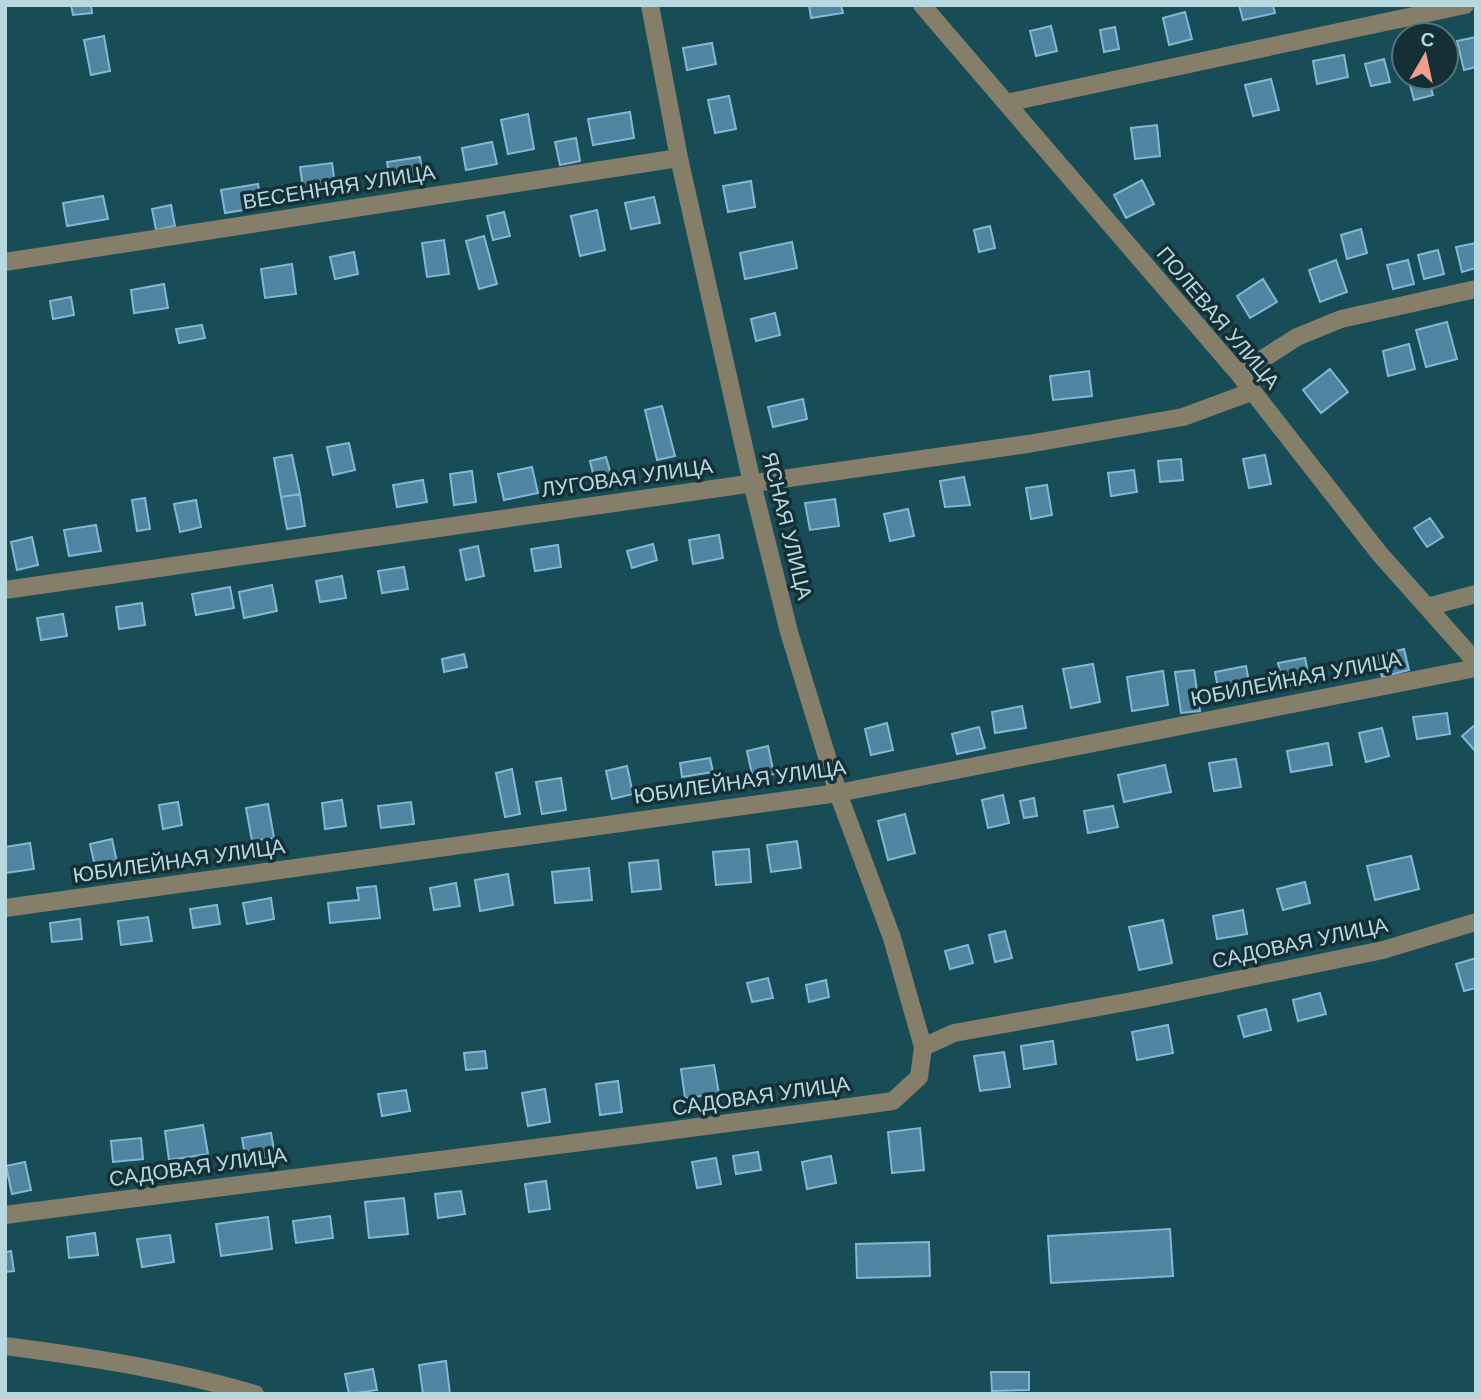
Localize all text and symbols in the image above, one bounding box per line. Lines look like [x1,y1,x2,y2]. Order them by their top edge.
north arrow [1390,21,1460,91]
text: С [1419,26,1437,53]
street label: ВЕСЕННЯЯ УЛИЦА [241,158,437,216]
street label: ПОЛЕВАЯ УЛИЦА [1150,241,1286,395]
street label: ЯСНАЯ УЛИЦА [755,449,819,603]
street label: ЛУГОВАЯ УЛИЦА [540,452,714,504]
street label: ЮБИЛЕЙНАЯ УЛИЦА [1188,645,1404,713]
street label: ЮБИЛЕЙНАЯ УЛИЦА [632,753,848,811]
street label: ЮБИЛЕЙНАЯ УЛИЦА [71,832,287,890]
street label: САДОВАЯ УЛИЦА [1209,911,1391,975]
street label: САДОВАЯ УЛИЦА [670,1070,852,1122]
street label: САДОВАЯ УЛИЦА [107,1141,289,1193]

